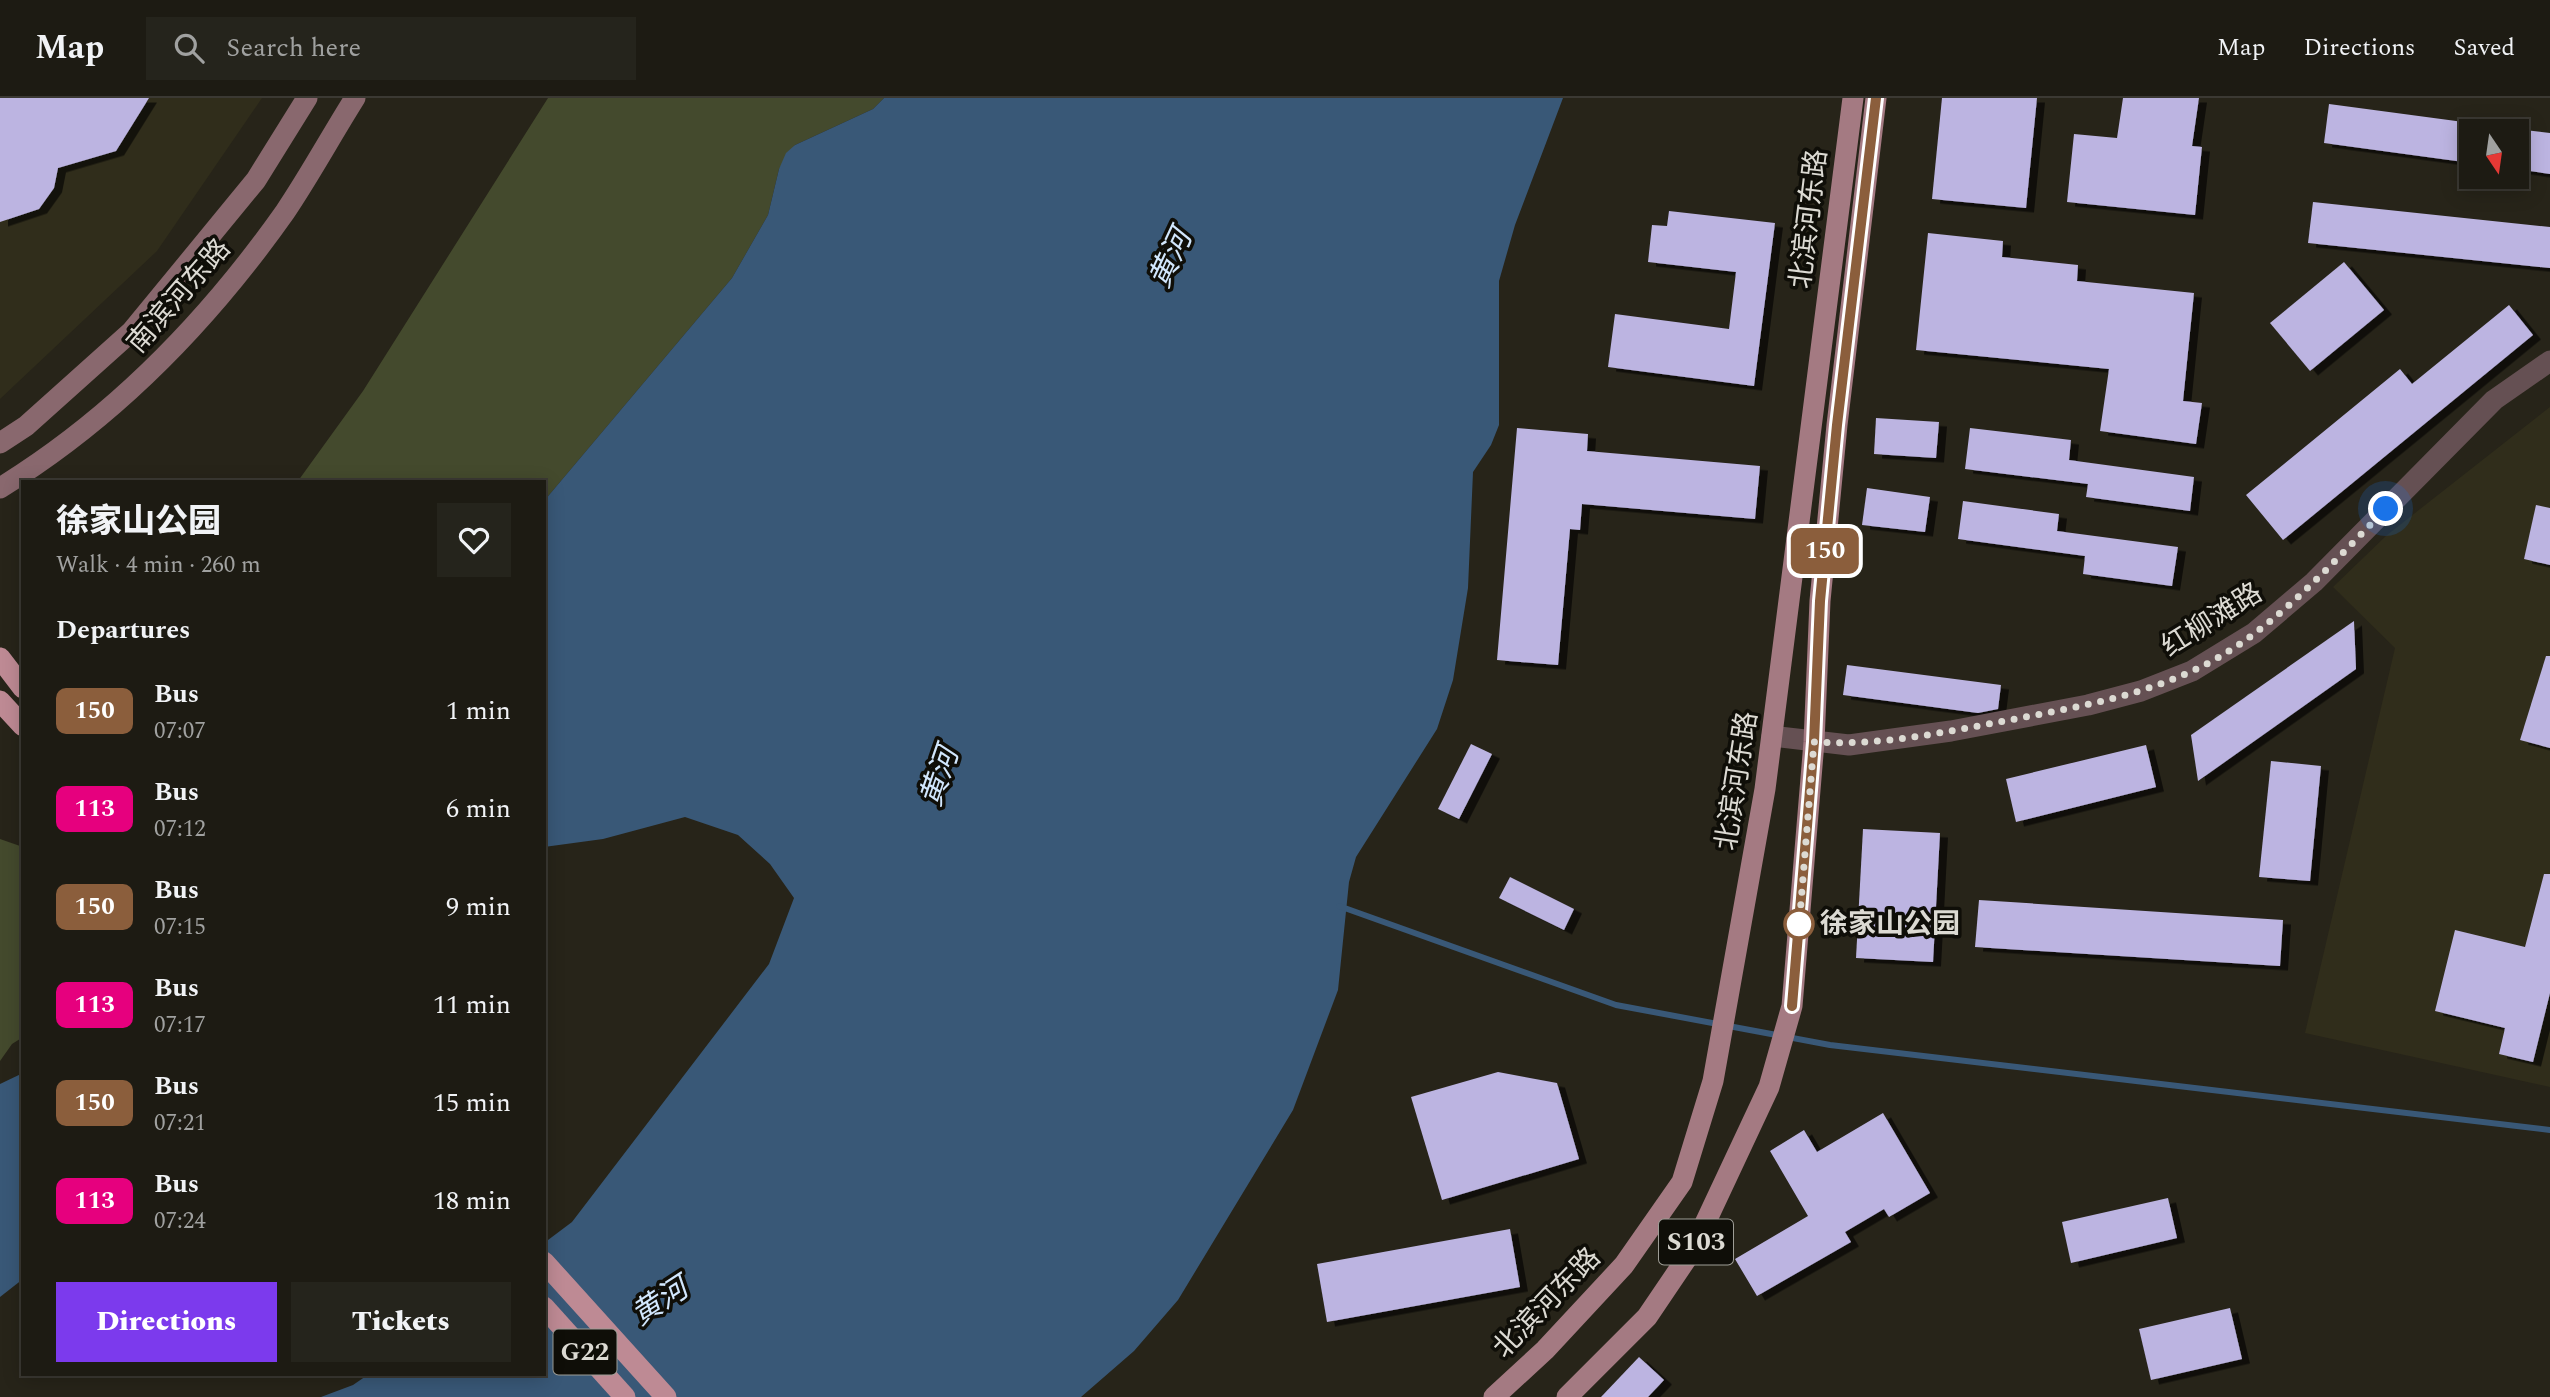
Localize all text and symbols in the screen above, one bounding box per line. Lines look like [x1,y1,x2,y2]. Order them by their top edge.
search box [146,17,636,80]
text: Map [35,23,104,73]
text: Search here [226,28,361,68]
icon: search [170,29,208,67]
text: Map [2217,30,2265,66]
text: Directions [2303,30,2415,66]
text: Saved [2453,30,2515,66]
north arrow [2459,119,2529,189]
map controls [2459,119,2529,189]
street label: 北滨河东路 [1779,147,1839,291]
water label: 黄河 [1137,218,1207,296]
street label: 南滨河东路 [117,229,241,363]
your location [2368,491,2403,526]
text: 徐家山公园 [56,497,221,547]
button: heart [437,503,511,577]
line badge: 150 [1785,528,1865,574]
text: 150 [1805,533,1845,569]
text: Walk · 4 min · 260 m [56,548,261,583]
street label: 红柳滩路 [2153,572,2271,668]
text: Departures [56,610,190,650]
text: Bus [154,674,199,714]
text: 1 min [446,691,511,731]
text: 150 [74,693,115,729]
street label: 北滨河东路 [1705,708,1769,854]
text: 07:07 [154,714,206,749]
water label: 黄河 [908,736,973,813]
text: Bus [154,772,199,812]
text: 6 min [446,789,511,829]
text: 113 [74,791,115,827]
text: 07:12 [154,812,206,847]
text: Bus [154,870,199,910]
text: 9 min [446,887,511,927]
text: 150 [74,889,115,925]
place label: 徐家山公园 [1820,903,1960,946]
marker: 徐家山公园 [1784,909,1814,939]
text: 07:15 [154,910,206,945]
text: Bus [154,968,199,1008]
text: 11 min [433,985,511,1025]
text: 113 [74,987,115,1023]
text: 07:17 [154,1008,206,1043]
text: Bus [154,1066,199,1106]
text: 15 min [433,1083,511,1123]
text: 150 [74,1085,115,1121]
text: 07:21 [154,1106,206,1141]
text: Bus [154,1164,199,1204]
text: 18 min [433,1181,511,1221]
text: 113 [74,1183,115,1219]
text: 07:24 [154,1204,206,1239]
road number: S103 [1659,1219,1733,1264]
street label: 北滨河东路 [1483,1238,1611,1368]
water label: 黄河 [622,1264,702,1338]
button: Directions [56,1282,277,1362]
button: Tickets [291,1282,511,1362]
road number: G22 [554,1330,616,1374]

